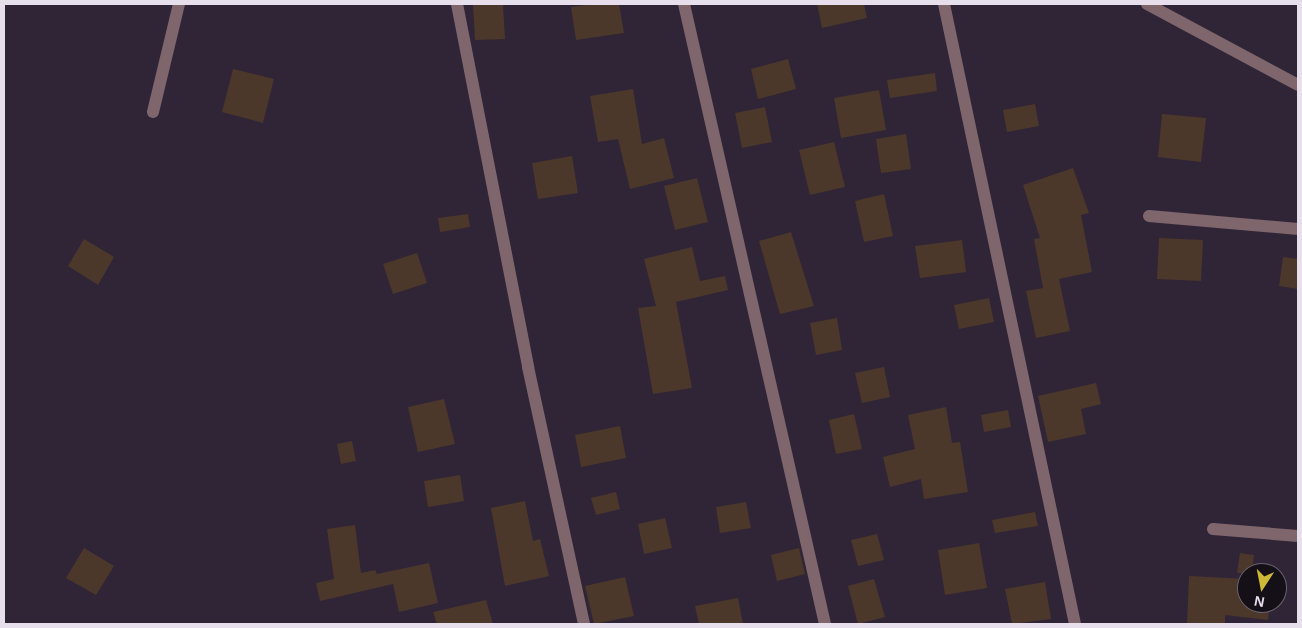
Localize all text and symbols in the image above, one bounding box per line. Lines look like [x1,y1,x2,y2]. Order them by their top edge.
north arrow [1237,563,1287,613]
text: N [1253,593,1266,611]

